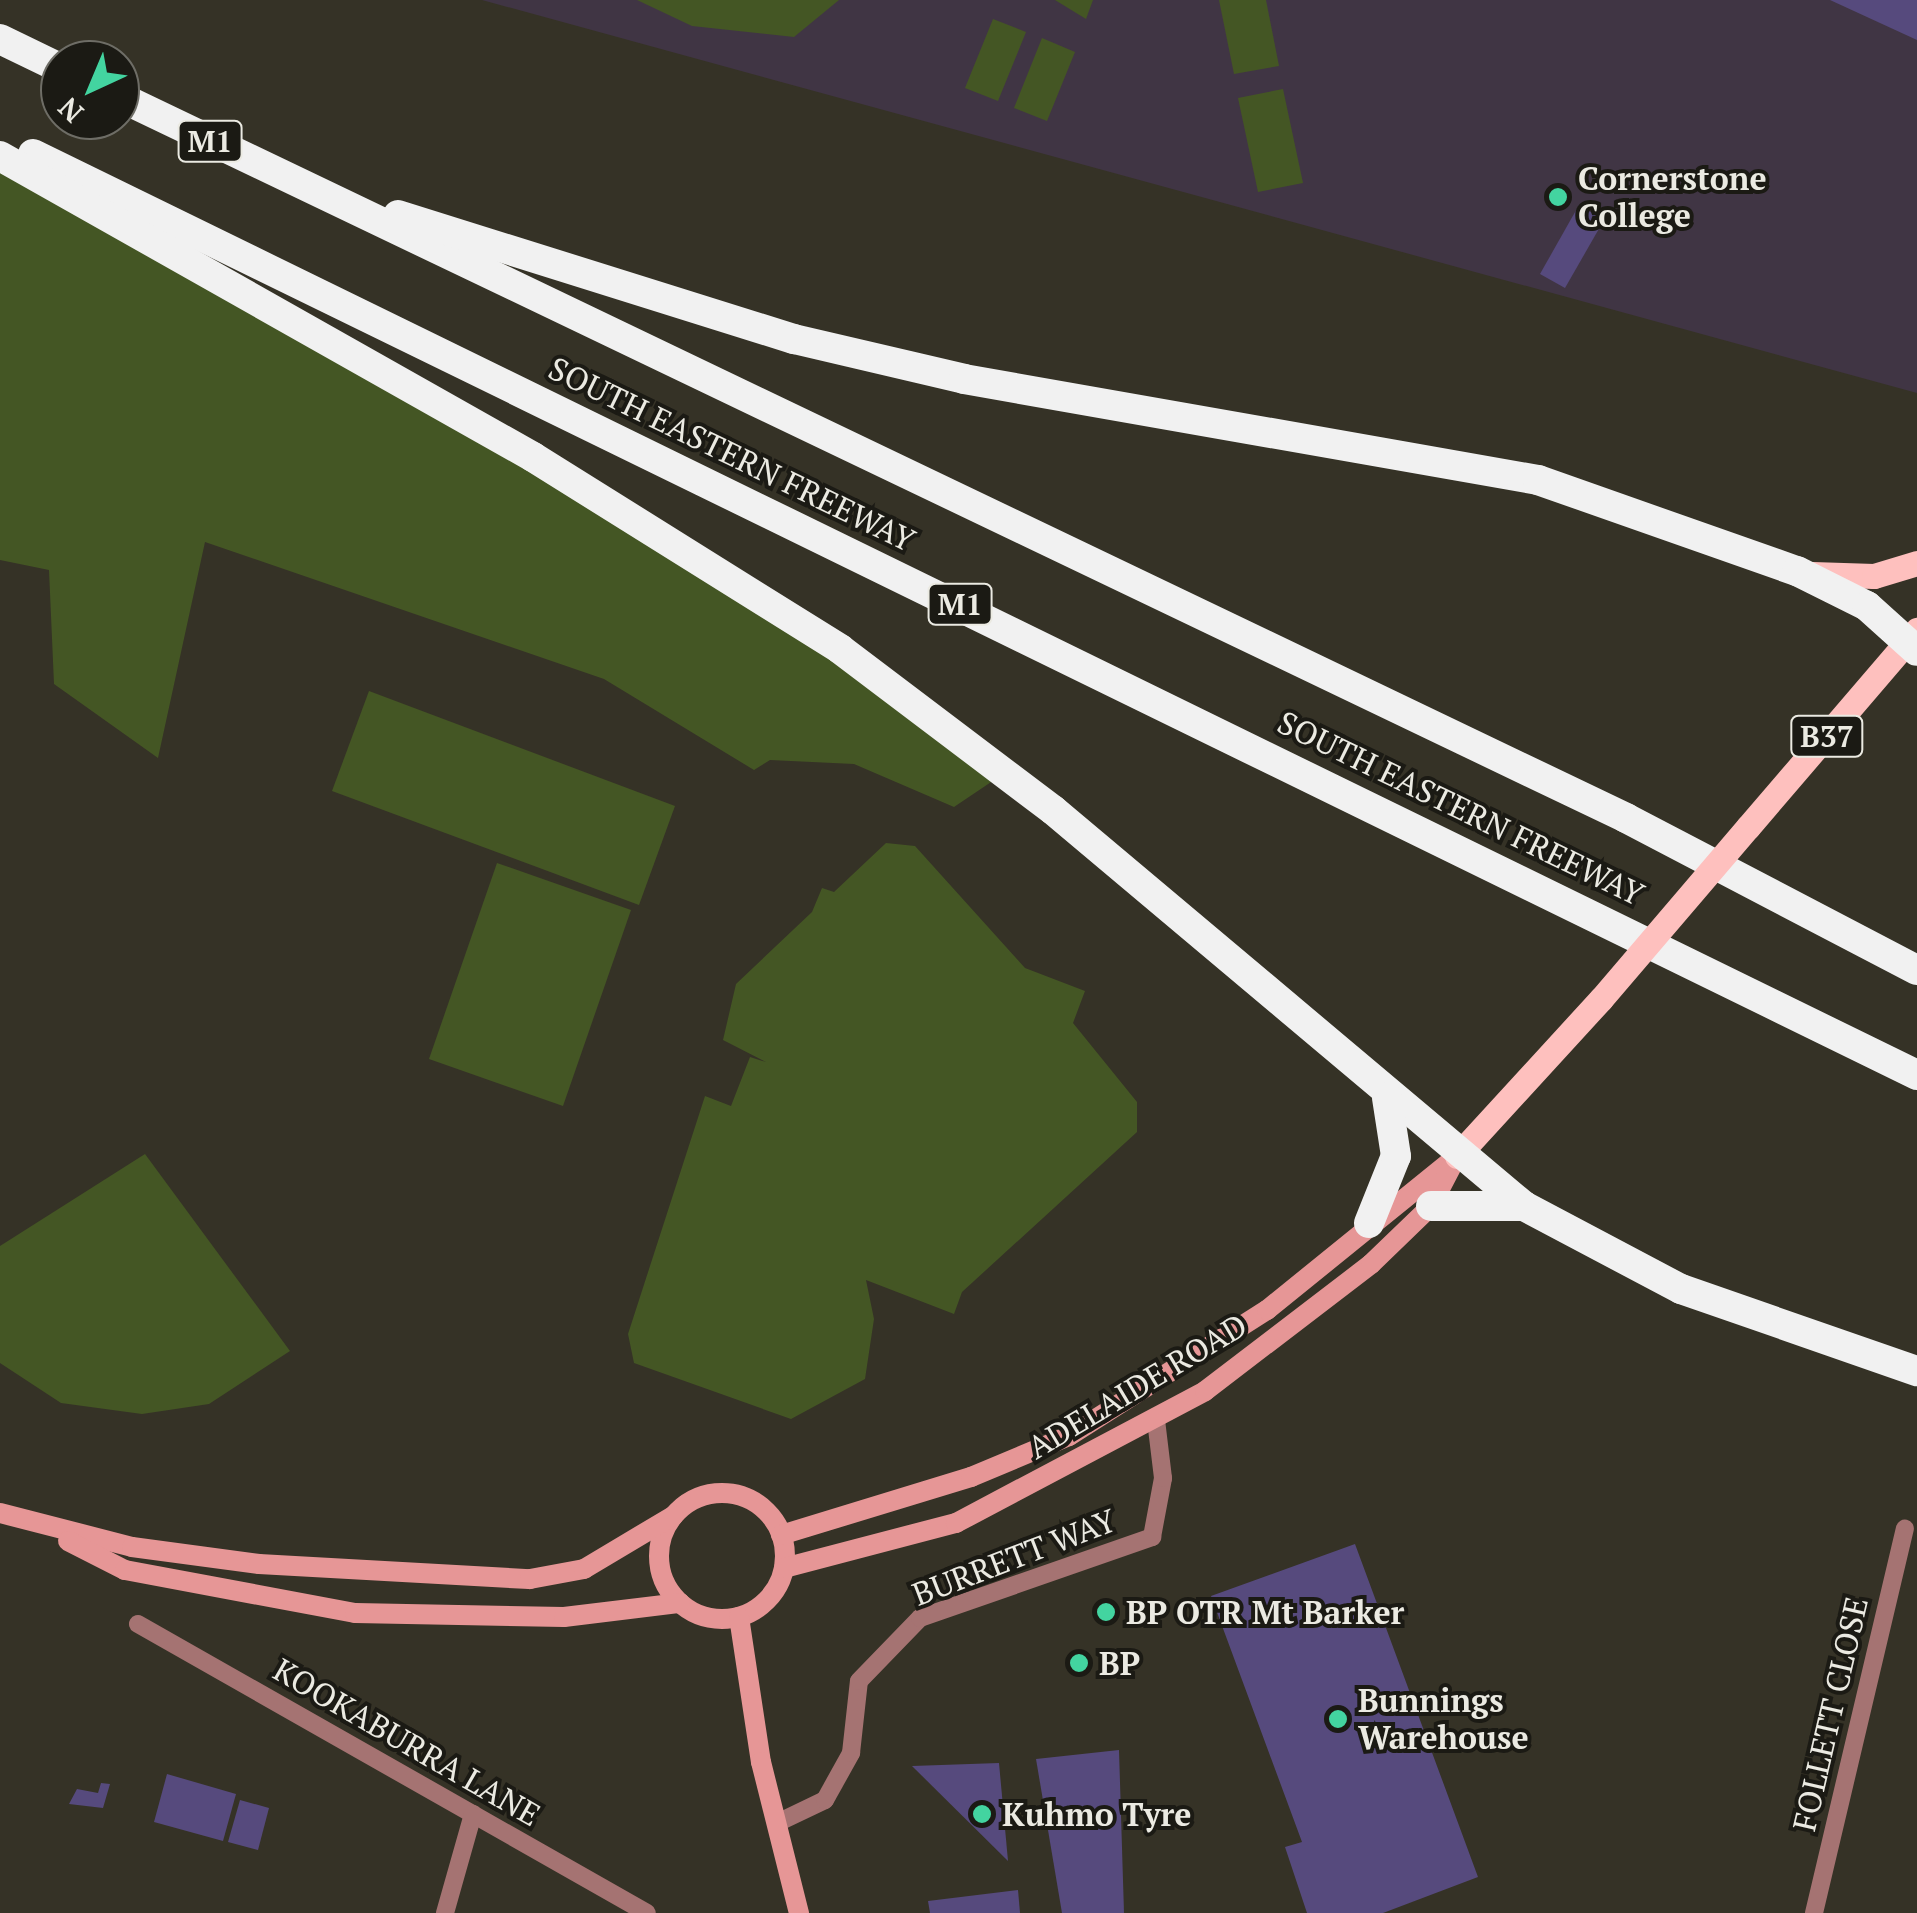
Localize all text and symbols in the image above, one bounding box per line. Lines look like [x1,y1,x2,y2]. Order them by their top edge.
north arrow [40,40,140,140]
text: N [50,90,91,131]
road number: M1 [178,116,242,166]
place label: Cornerstone College [1578,160,1767,235]
marker: Cornerstone College [1547,186,1569,208]
street label: SOUTH EASTERN FREEWAY [543,349,921,559]
road number: M1 [928,579,992,629]
street label: SOUTH EASTERN FREEWAY [1272,703,1650,913]
road number: B37 [1790,711,1864,761]
street label: ADELAIDE ROAD [1021,1305,1253,1467]
street label: BURRETT WAY [907,1501,1121,1613]
place label: BP OTR Mt Barker [1126,1593,1404,1631]
street label: FOLLETT CLOSE [1784,1593,1876,1835]
marker: BP OTR Mt Barker [1095,1601,1117,1623]
place label: BP [1099,1644,1140,1682]
street label: KOOKABURRA LANE [267,1650,547,1834]
marker: BP [1068,1652,1090,1674]
place label: Bunnings Warehouse [1358,1682,1529,1757]
marker: Bunnings Warehouse [1327,1708,1349,1730]
place label: Kuhmo Tyre [1002,1795,1192,1833]
marker: Kuhmo Tyre [971,1803,993,1825]

